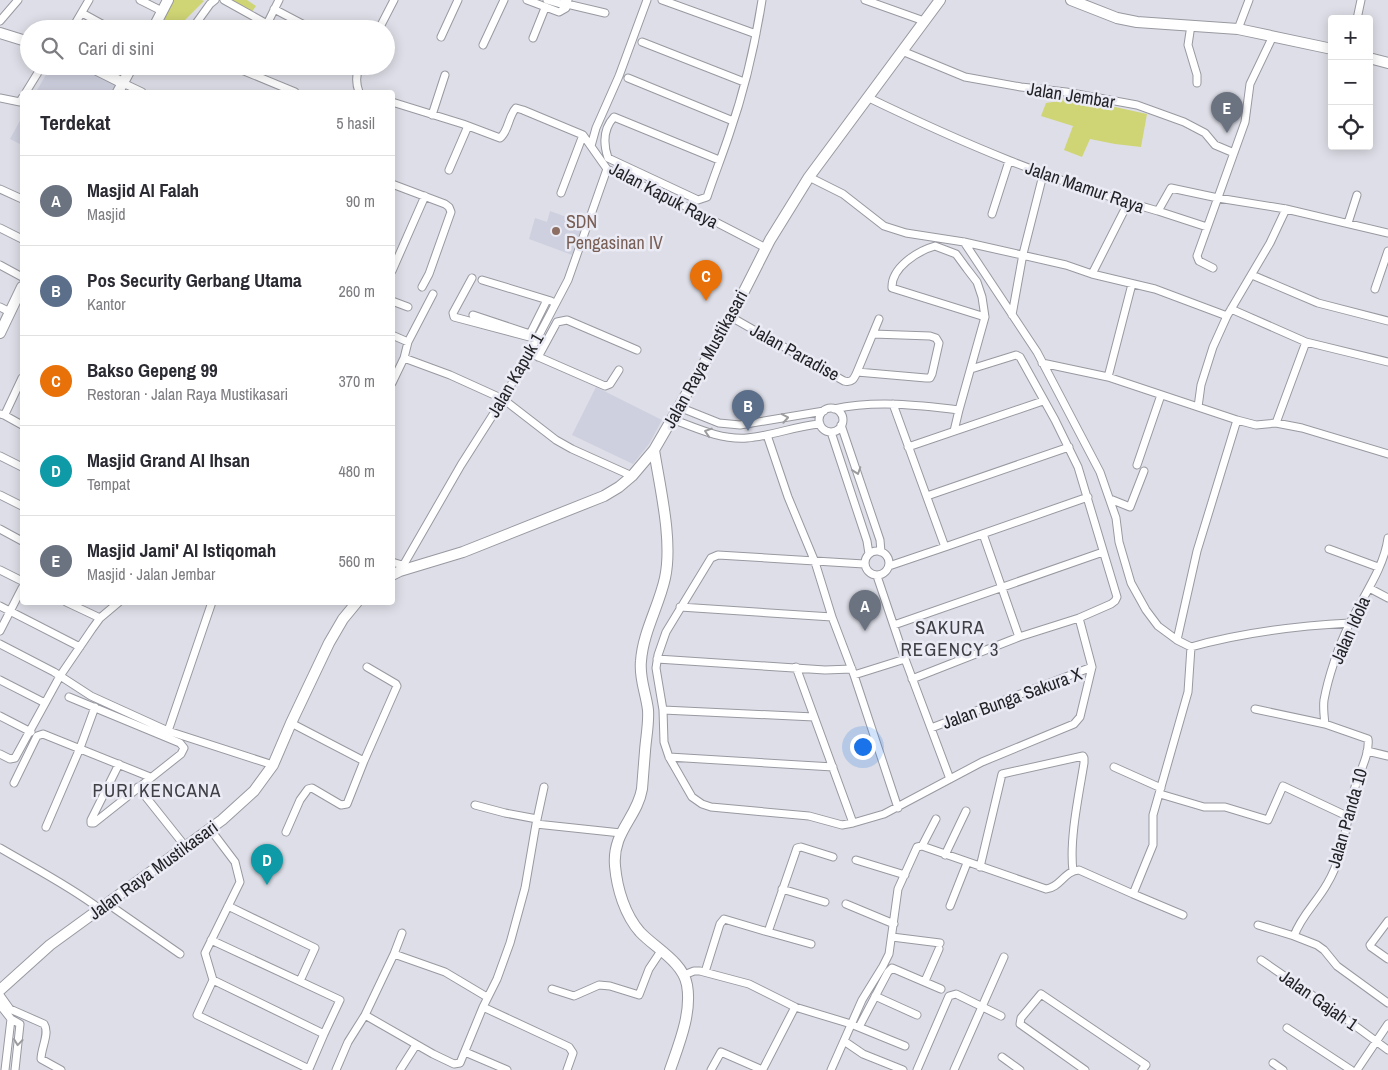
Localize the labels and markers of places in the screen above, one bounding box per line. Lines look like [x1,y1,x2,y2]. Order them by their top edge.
pin: E [1211,92,1243,133]
place label: SDN Pengasinan IV [566,209,663,255]
marker: SDN Pengasinan IV [550,225,562,237]
pin: C [690,260,722,301]
pin: B [732,390,764,431]
pin: A [849,590,881,631]
pin: D [251,844,283,885]

